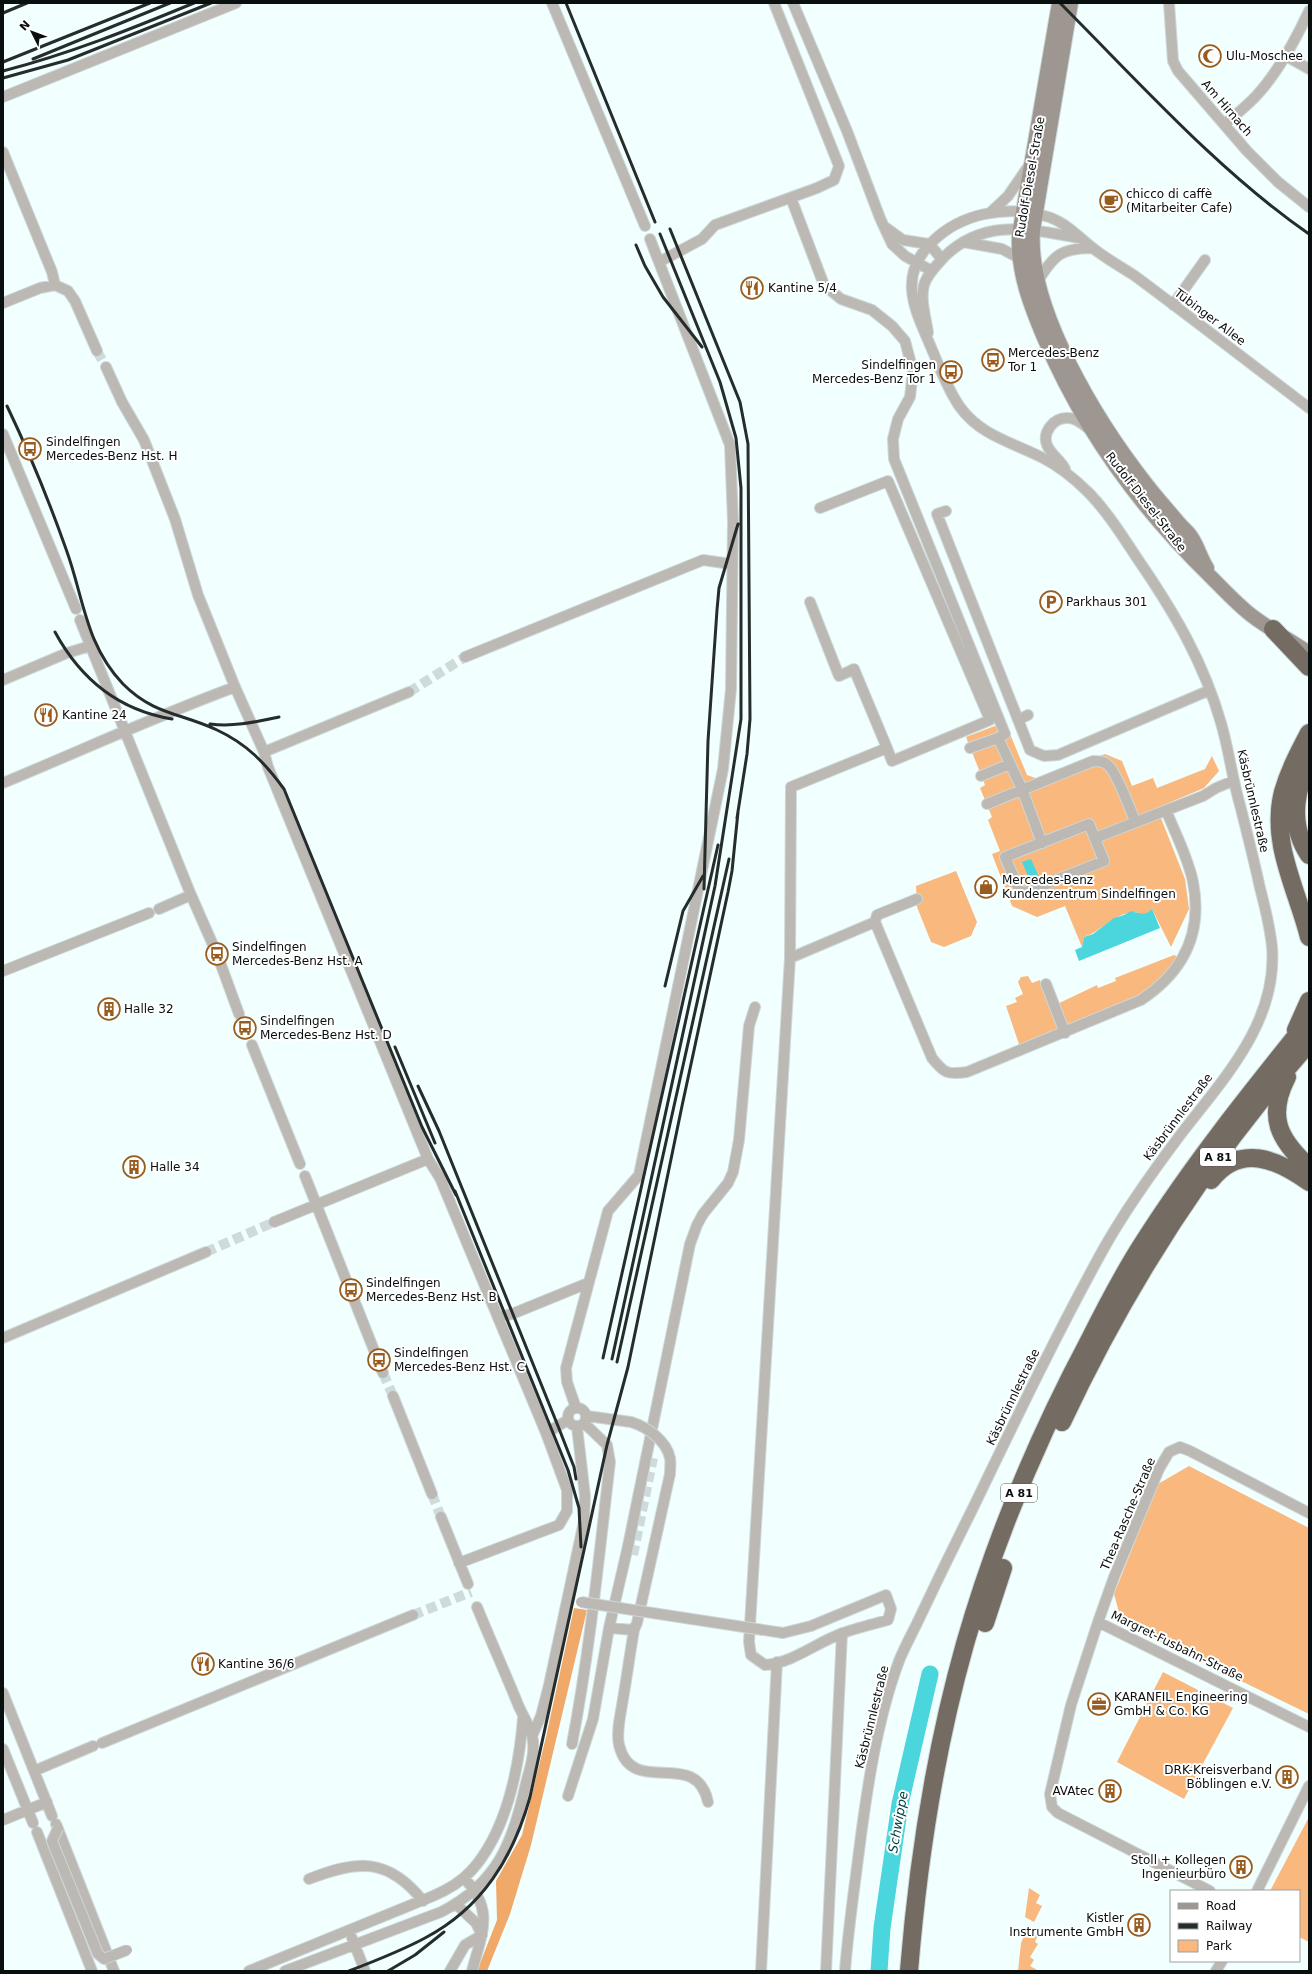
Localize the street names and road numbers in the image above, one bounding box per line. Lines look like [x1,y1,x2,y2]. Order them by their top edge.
street label: Am Hirnach [1199,77,1255,139]
street label: Rudolf-Diesel-Straße [1012,116,1048,238]
street label: Tübinger Allee [1171,285,1248,348]
street label: Rudolf-Diesel-Straße [1103,449,1189,555]
street label: Käsbrünnlestraße [1234,748,1272,854]
street label: Käsbrünnlestraße [1141,1071,1215,1163]
road number: A 81 [1200,1148,1236,1166]
street label: Käsbrünnlestraße [984,1346,1042,1448]
street label: Thea-Rasche-Straße [1097,1456,1158,1573]
road number: A 81 [1001,1484,1037,1502]
street label: Margret-Fusbahn-Straße [1109,1608,1245,1684]
street label: Käsbrünnlestraße [852,1664,892,1770]

